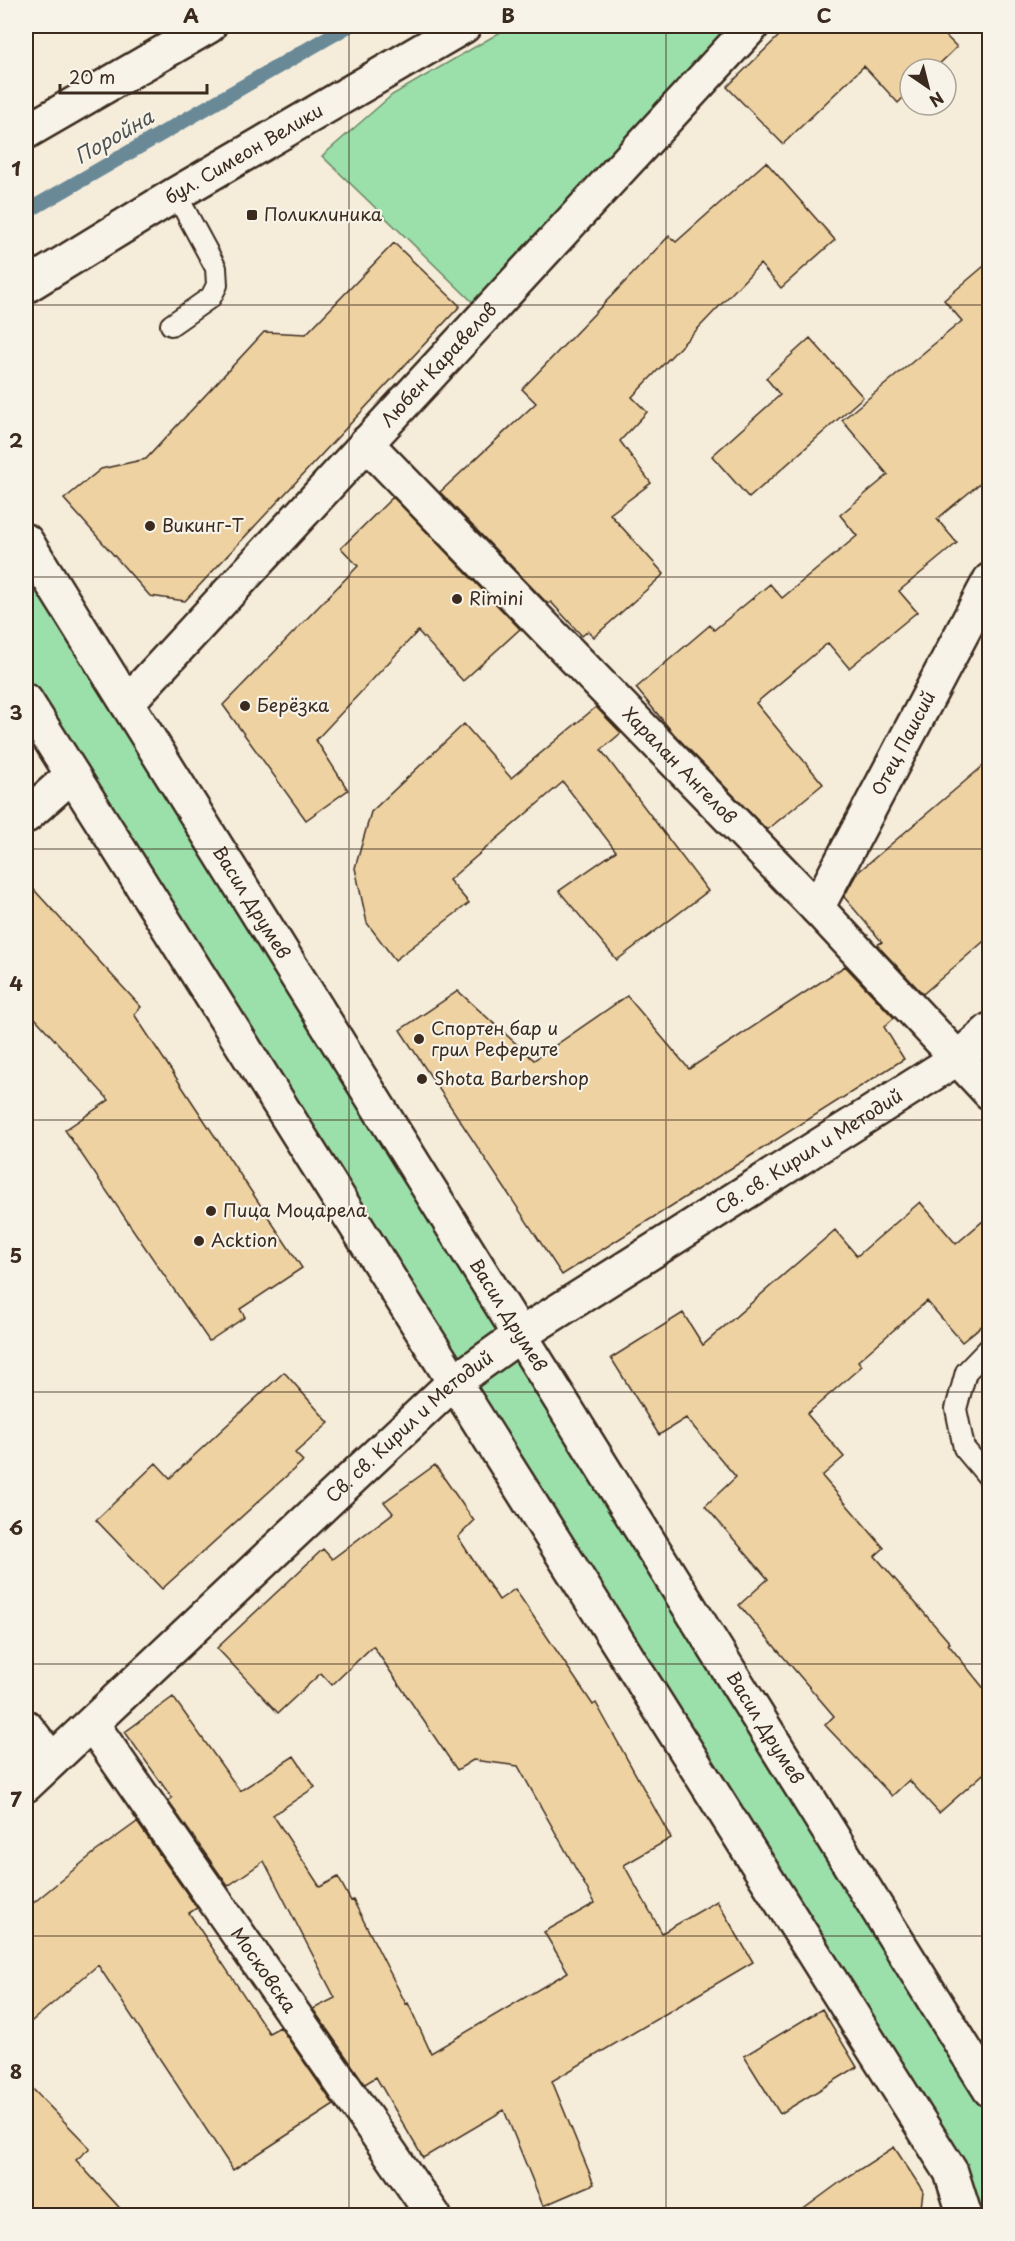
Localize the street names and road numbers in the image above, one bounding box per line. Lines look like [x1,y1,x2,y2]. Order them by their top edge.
street label: бул. Симеон Велики [159,96,328,210]
street label: Любен Каравелов [373,296,502,432]
street label: Отец Паисий [864,686,941,800]
street label: Харалан Ангелов [617,700,743,829]
street label: Васил Друмев [207,840,298,963]
street label: Св. св. Кирил и Методий [710,1082,907,1220]
street label: Васил Друмев [464,1253,555,1376]
street label: Св. св. Кирил и Методий [319,1344,498,1508]
street label: Васил Друмев [721,1666,811,1789]
street label: Московска [225,1921,304,2018]

